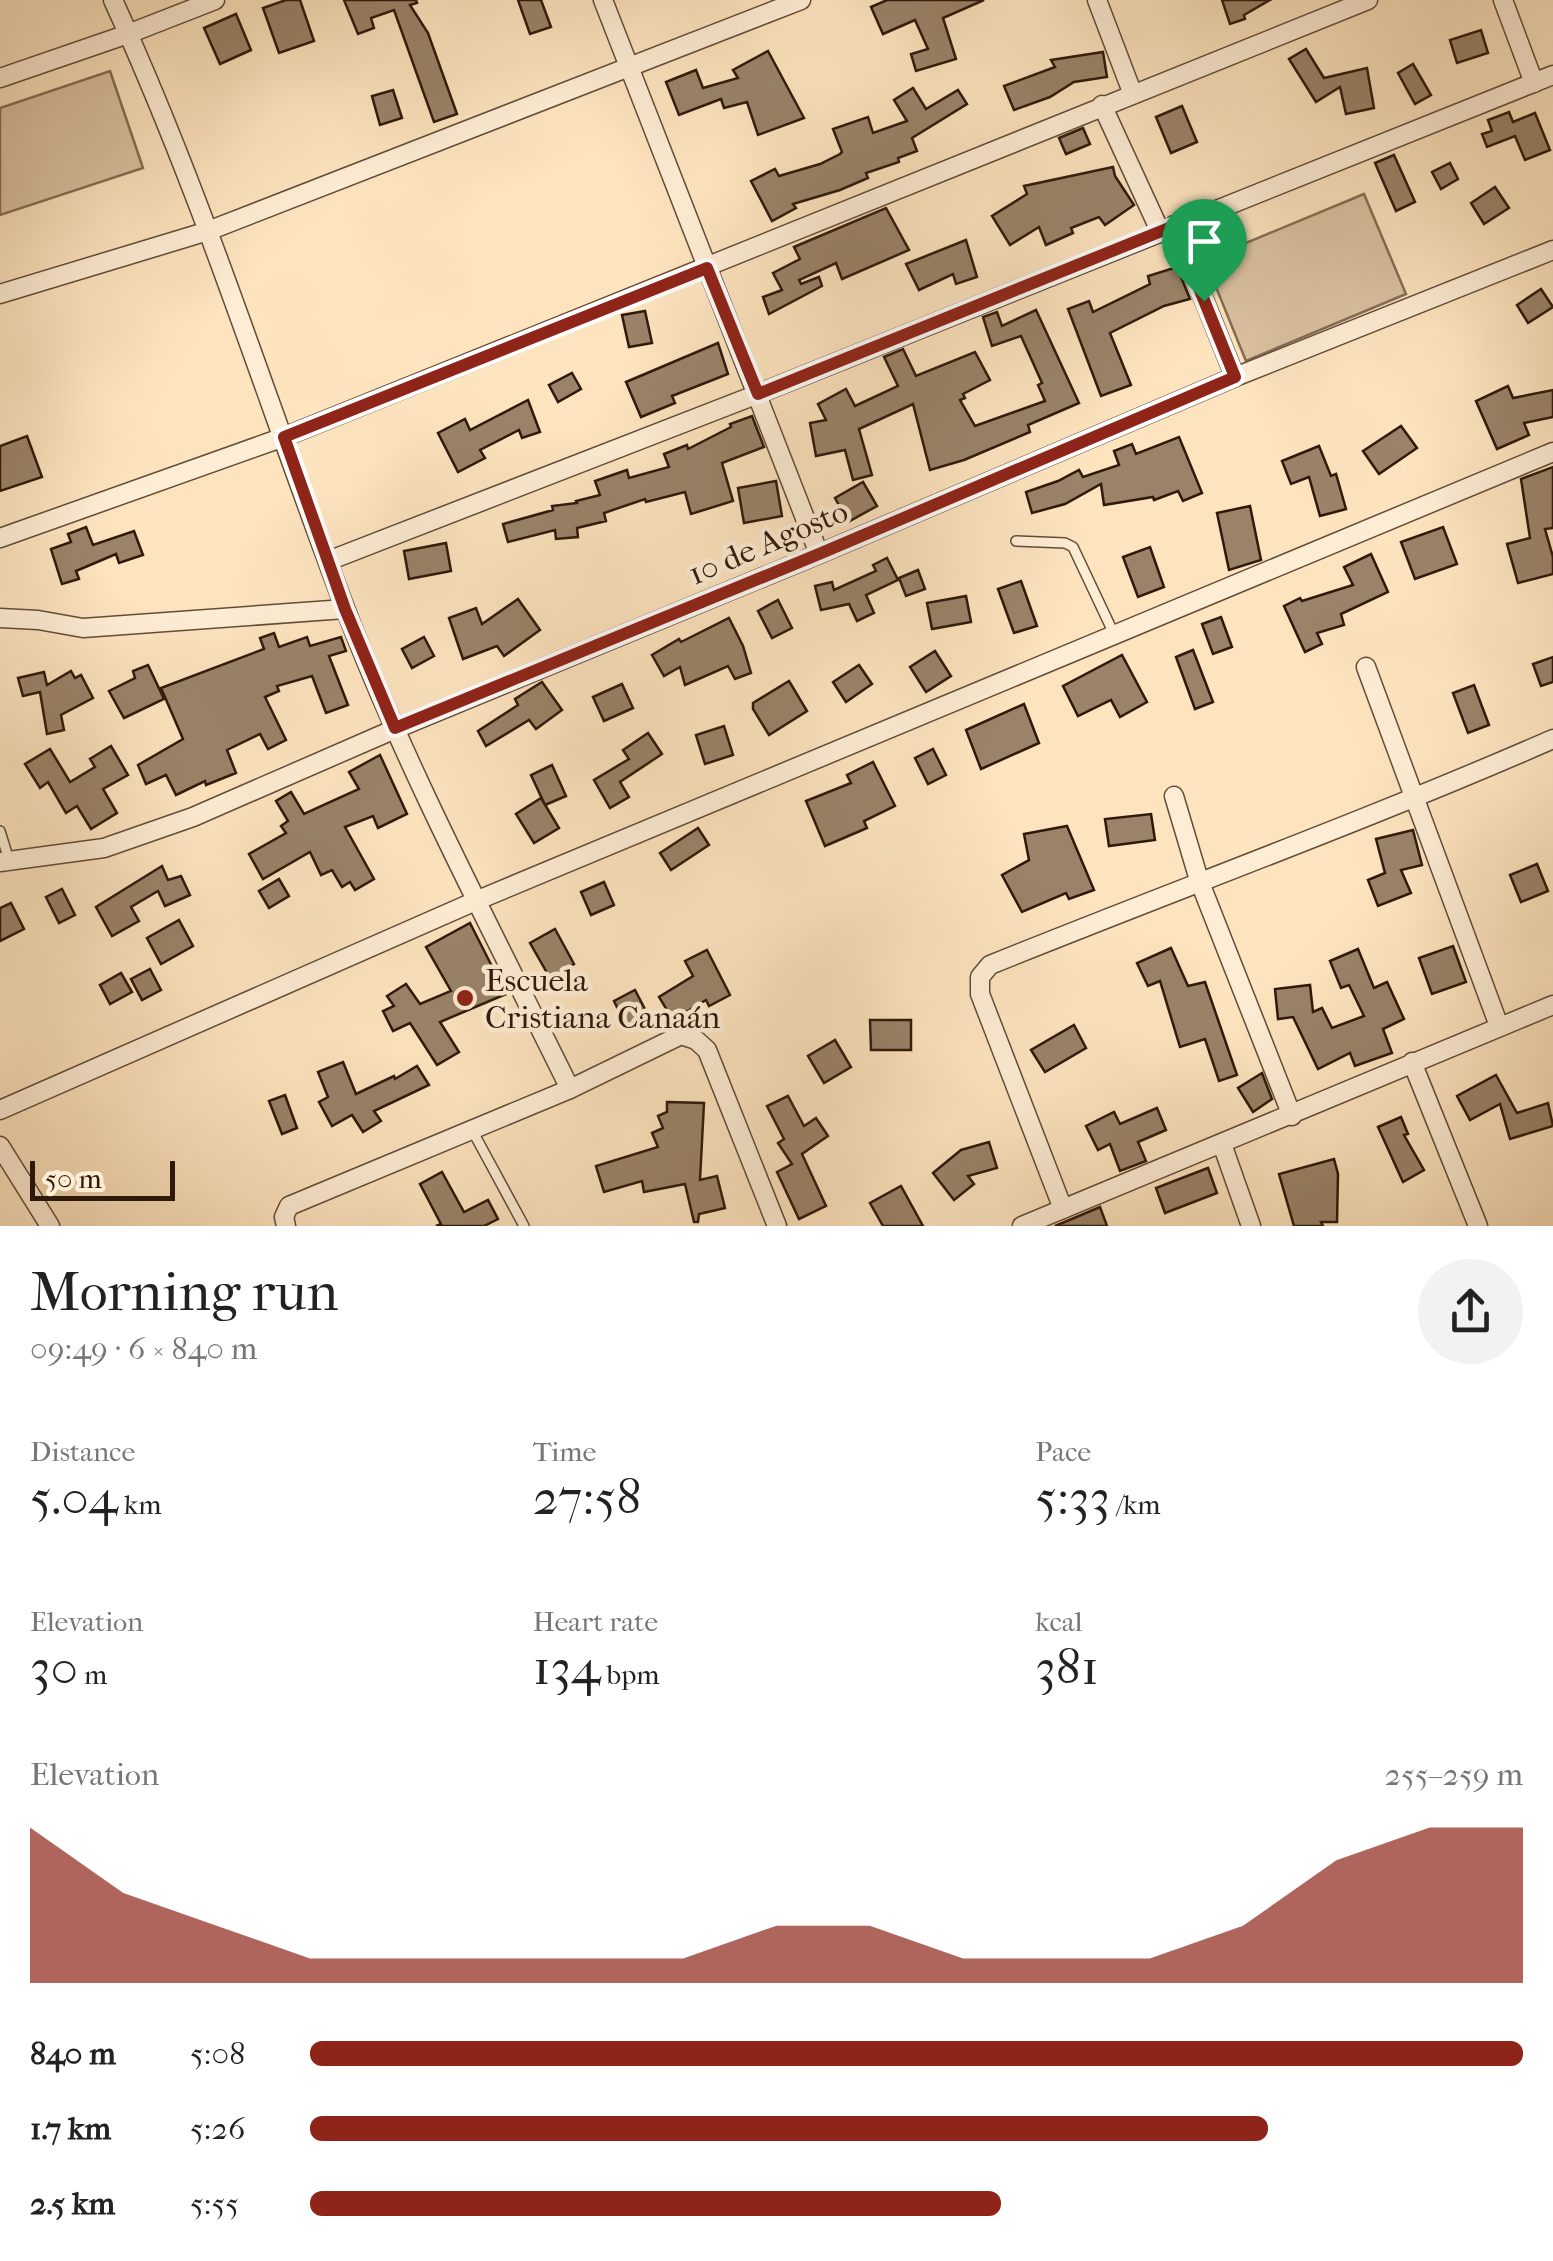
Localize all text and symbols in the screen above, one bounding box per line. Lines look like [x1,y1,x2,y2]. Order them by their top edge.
pin [1162,199,1247,302]
icon: arrive [1177,214,1232,269]
street label: 10 de Agosto [683,492,853,593]
place label: Escuela Cristiana Canaán [485,962,721,1036]
marker: Escuela Cristiana Canaán [454,987,476,1009]
scale bar [30,1156,175,1200]
text: 50 m [45,1162,102,1195]
button: share [1418,1259,1523,1364]
text: Morning run [30,1260,338,1324]
text: 09:49 · 6 × 840 m [30,1330,257,1367]
text: Distance [30,1435,135,1468]
text: Time [533,1435,596,1468]
text: Pace [1035,1435,1091,1468]
text: 5.04 [30,1468,118,1527]
text: 27:58 [533,1468,641,1527]
text: 5:33 [1035,1468,1110,1527]
text: km [118,1488,162,1521]
text: /km [1110,1488,1161,1521]
text: Elevation [30,1605,143,1638]
text: Heart rate [533,1605,658,1638]
text: kcal [1035,1605,1082,1638]
text: 30 [30,1638,78,1697]
text: 134 [533,1638,601,1697]
text: 381 [1035,1638,1099,1697]
text: m [78,1658,107,1691]
text: bpm [601,1658,660,1691]
text: Elevation [30,1756,159,1793]
text: 255–259 m [1385,1756,1523,1793]
text: 840 m [30,2035,116,2072]
text: 5:08 [190,2035,245,2072]
text: 1.7 km [30,2110,111,2147]
text: 5:26 [190,2110,245,2147]
text: 2.5 km [30,2185,115,2222]
text: 5:55 [190,2185,239,2222]

